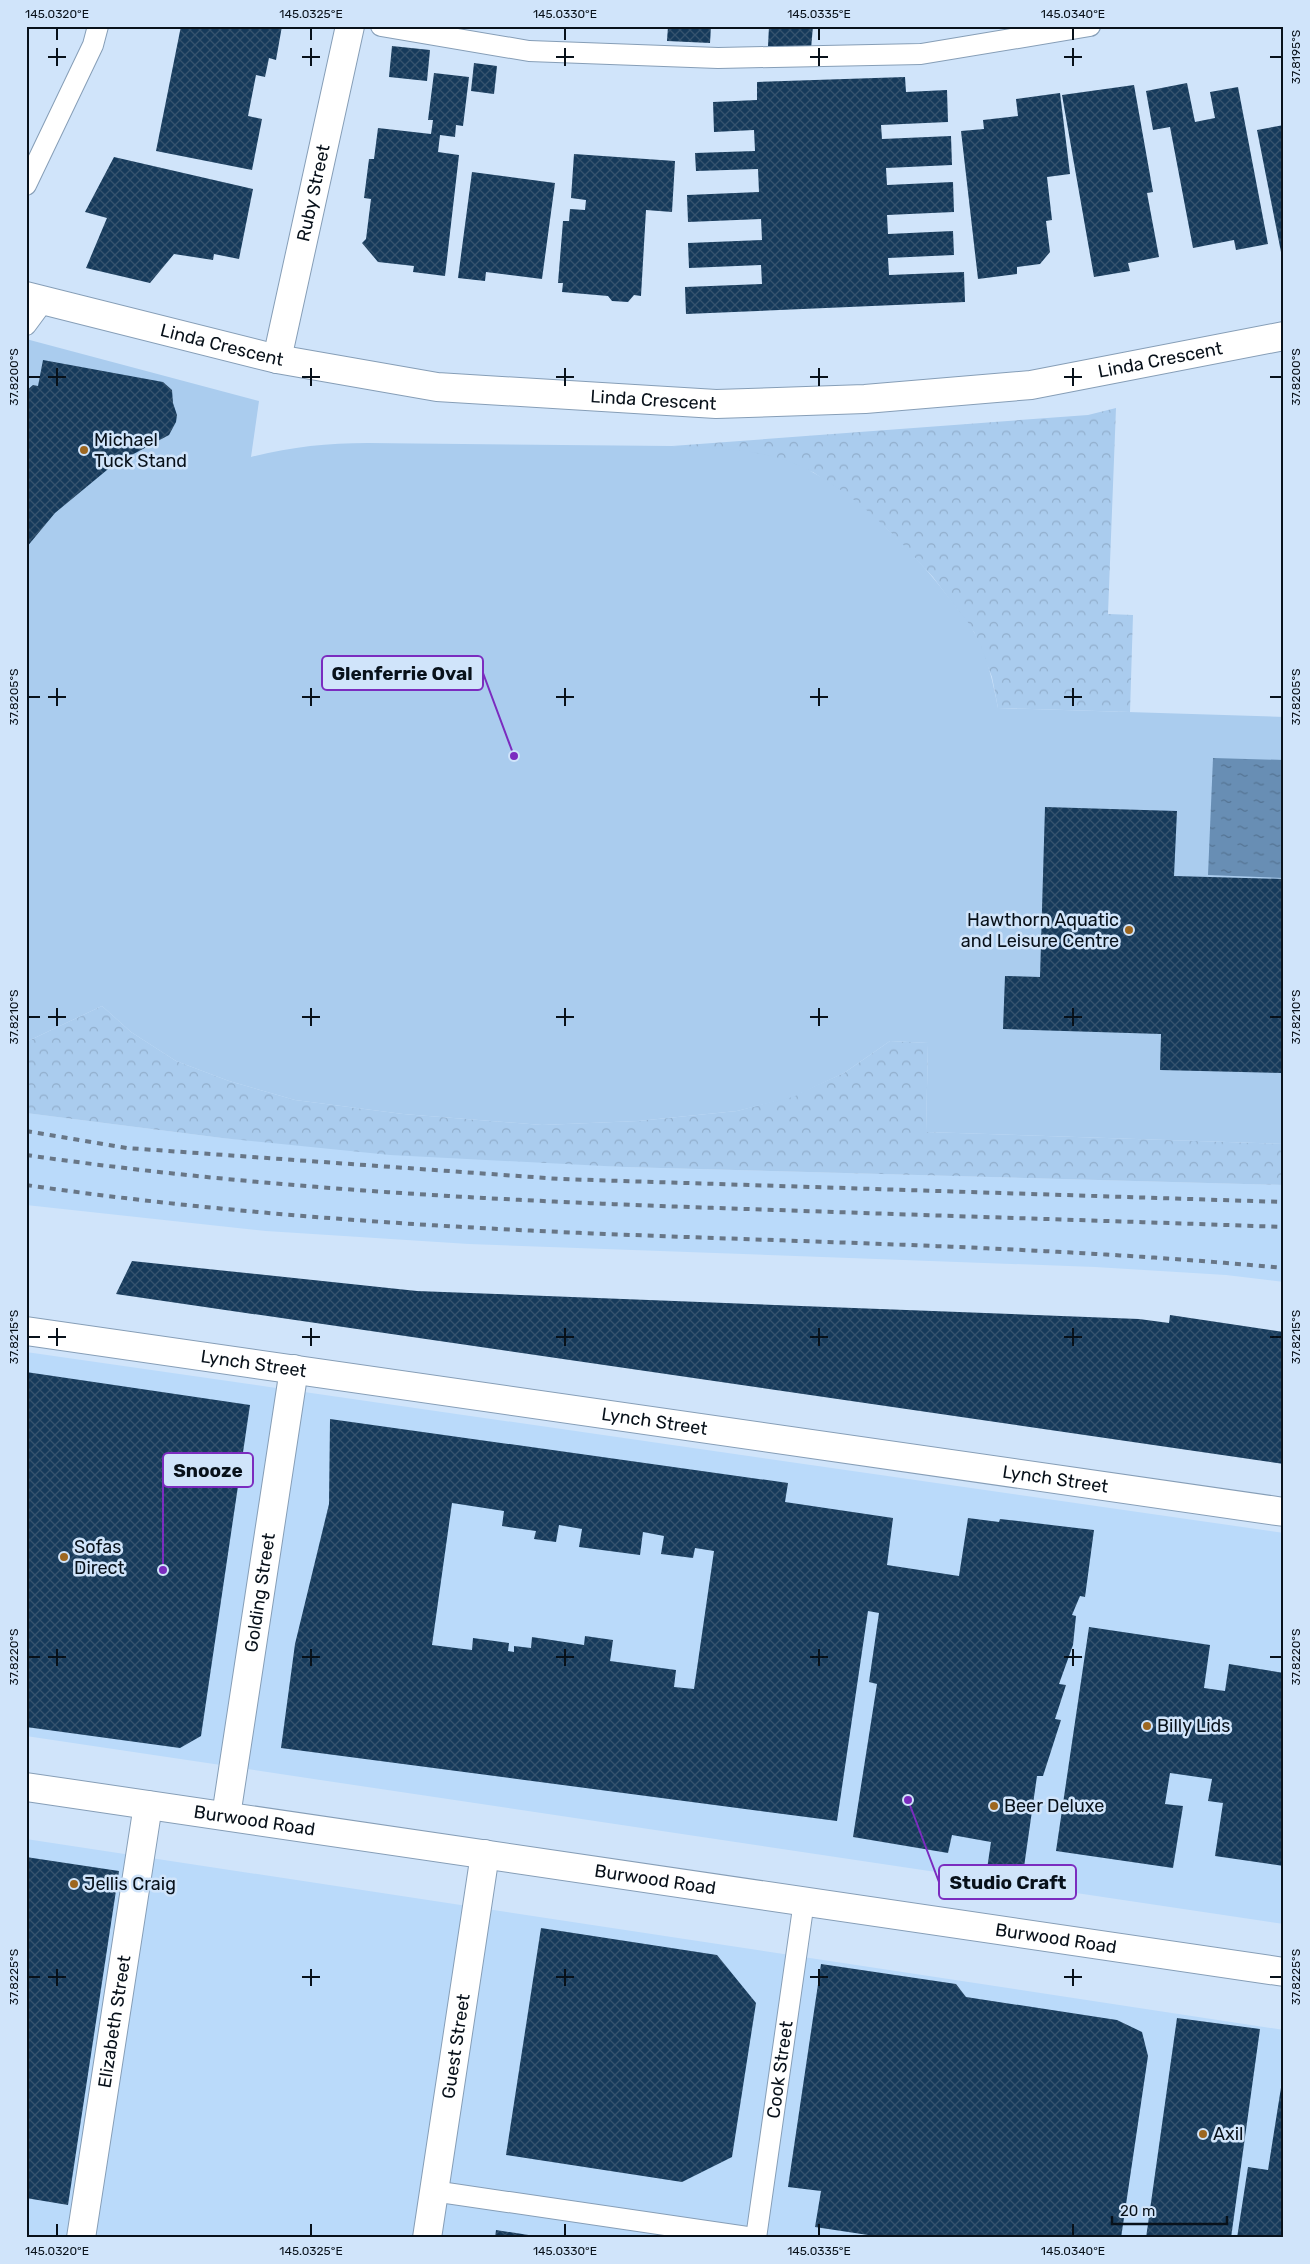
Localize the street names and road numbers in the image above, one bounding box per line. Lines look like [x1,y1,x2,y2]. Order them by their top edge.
street label: Ruby Street [292,142,335,244]
street label: Linda Crescent [158,319,285,371]
street label: Linda Crescent [1096,337,1224,383]
street label: Linda Crescent [590,385,717,415]
street label: Lynch Street [199,1345,308,1382]
street label: Lynch Street [600,1403,709,1440]
street label: Lynch Street [1001,1461,1110,1498]
street label: Golding Street [240,1531,280,1654]
street label: Burwood Road [192,1801,317,1840]
street label: Burwood Road [593,1860,717,1899]
street label: Burwood Road [994,1919,1118,1958]
street label: Elizabeth Street [93,1954,136,2089]
street label: Guest Street [437,1992,475,2100]
street label: Cook Street [762,2019,798,2120]

